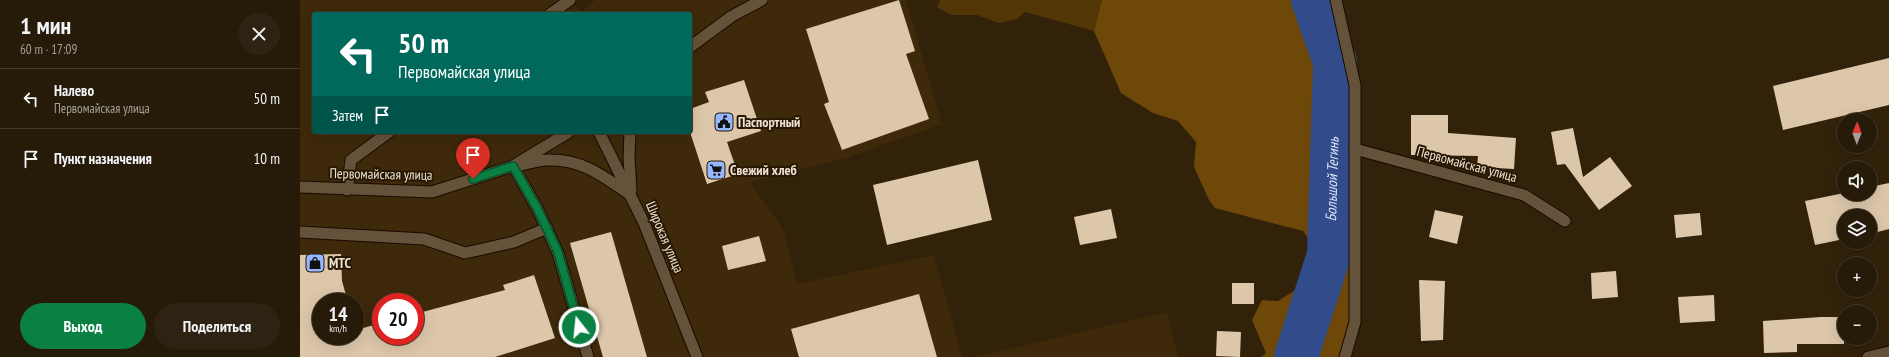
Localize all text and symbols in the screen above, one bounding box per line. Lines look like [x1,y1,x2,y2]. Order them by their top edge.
text: 1 мин [20,10,71,41]
button: close [238,13,280,55]
text: 50 m [398,24,449,61]
icon: left [332,28,384,80]
text: 60 m · 17:09 [20,41,77,58]
text: Первомайская улица [398,60,530,83]
text: Налево [54,81,94,100]
icon: left [20,88,42,110]
text: 50 m [254,89,280,108]
text: Первомайская улица [54,100,150,117]
icon: arrive [371,104,393,126]
text: Затем [332,106,363,125]
public building icon: Паспортный [713,111,735,133]
place label: Паспортный [738,113,800,131]
north arrow [1837,113,1877,153]
map controls [1837,113,1877,345]
water label: Большой Тегинь [1321,135,1342,222]
pin [456,138,490,179]
street label: Первомайская улица [1415,142,1519,186]
icon: arrive [462,144,484,166]
icon: arrive [20,148,42,170]
text: Пункт назначения [54,149,152,168]
text: 10 m [254,149,280,168]
supermarket icon: Свежий хлеб [705,159,727,181]
place label: Свежий хлеб [730,161,797,179]
button: sound [1837,161,1877,201]
street label: Первомайская улица [329,164,433,184]
street label: Широкая улица [642,198,688,276]
button: layers [1837,209,1877,249]
shop icon: МТС [304,252,326,274]
place label: МТС [329,254,352,272]
button: + [1837,257,1877,297]
speed limit sign: 20 [372,293,424,345]
text: 14 [328,301,348,327]
button: Выход [20,303,146,349]
button: Поделиться [154,303,280,349]
button: − [1837,305,1877,345]
position arrow [558,306,600,348]
text: km/h [329,322,347,335]

